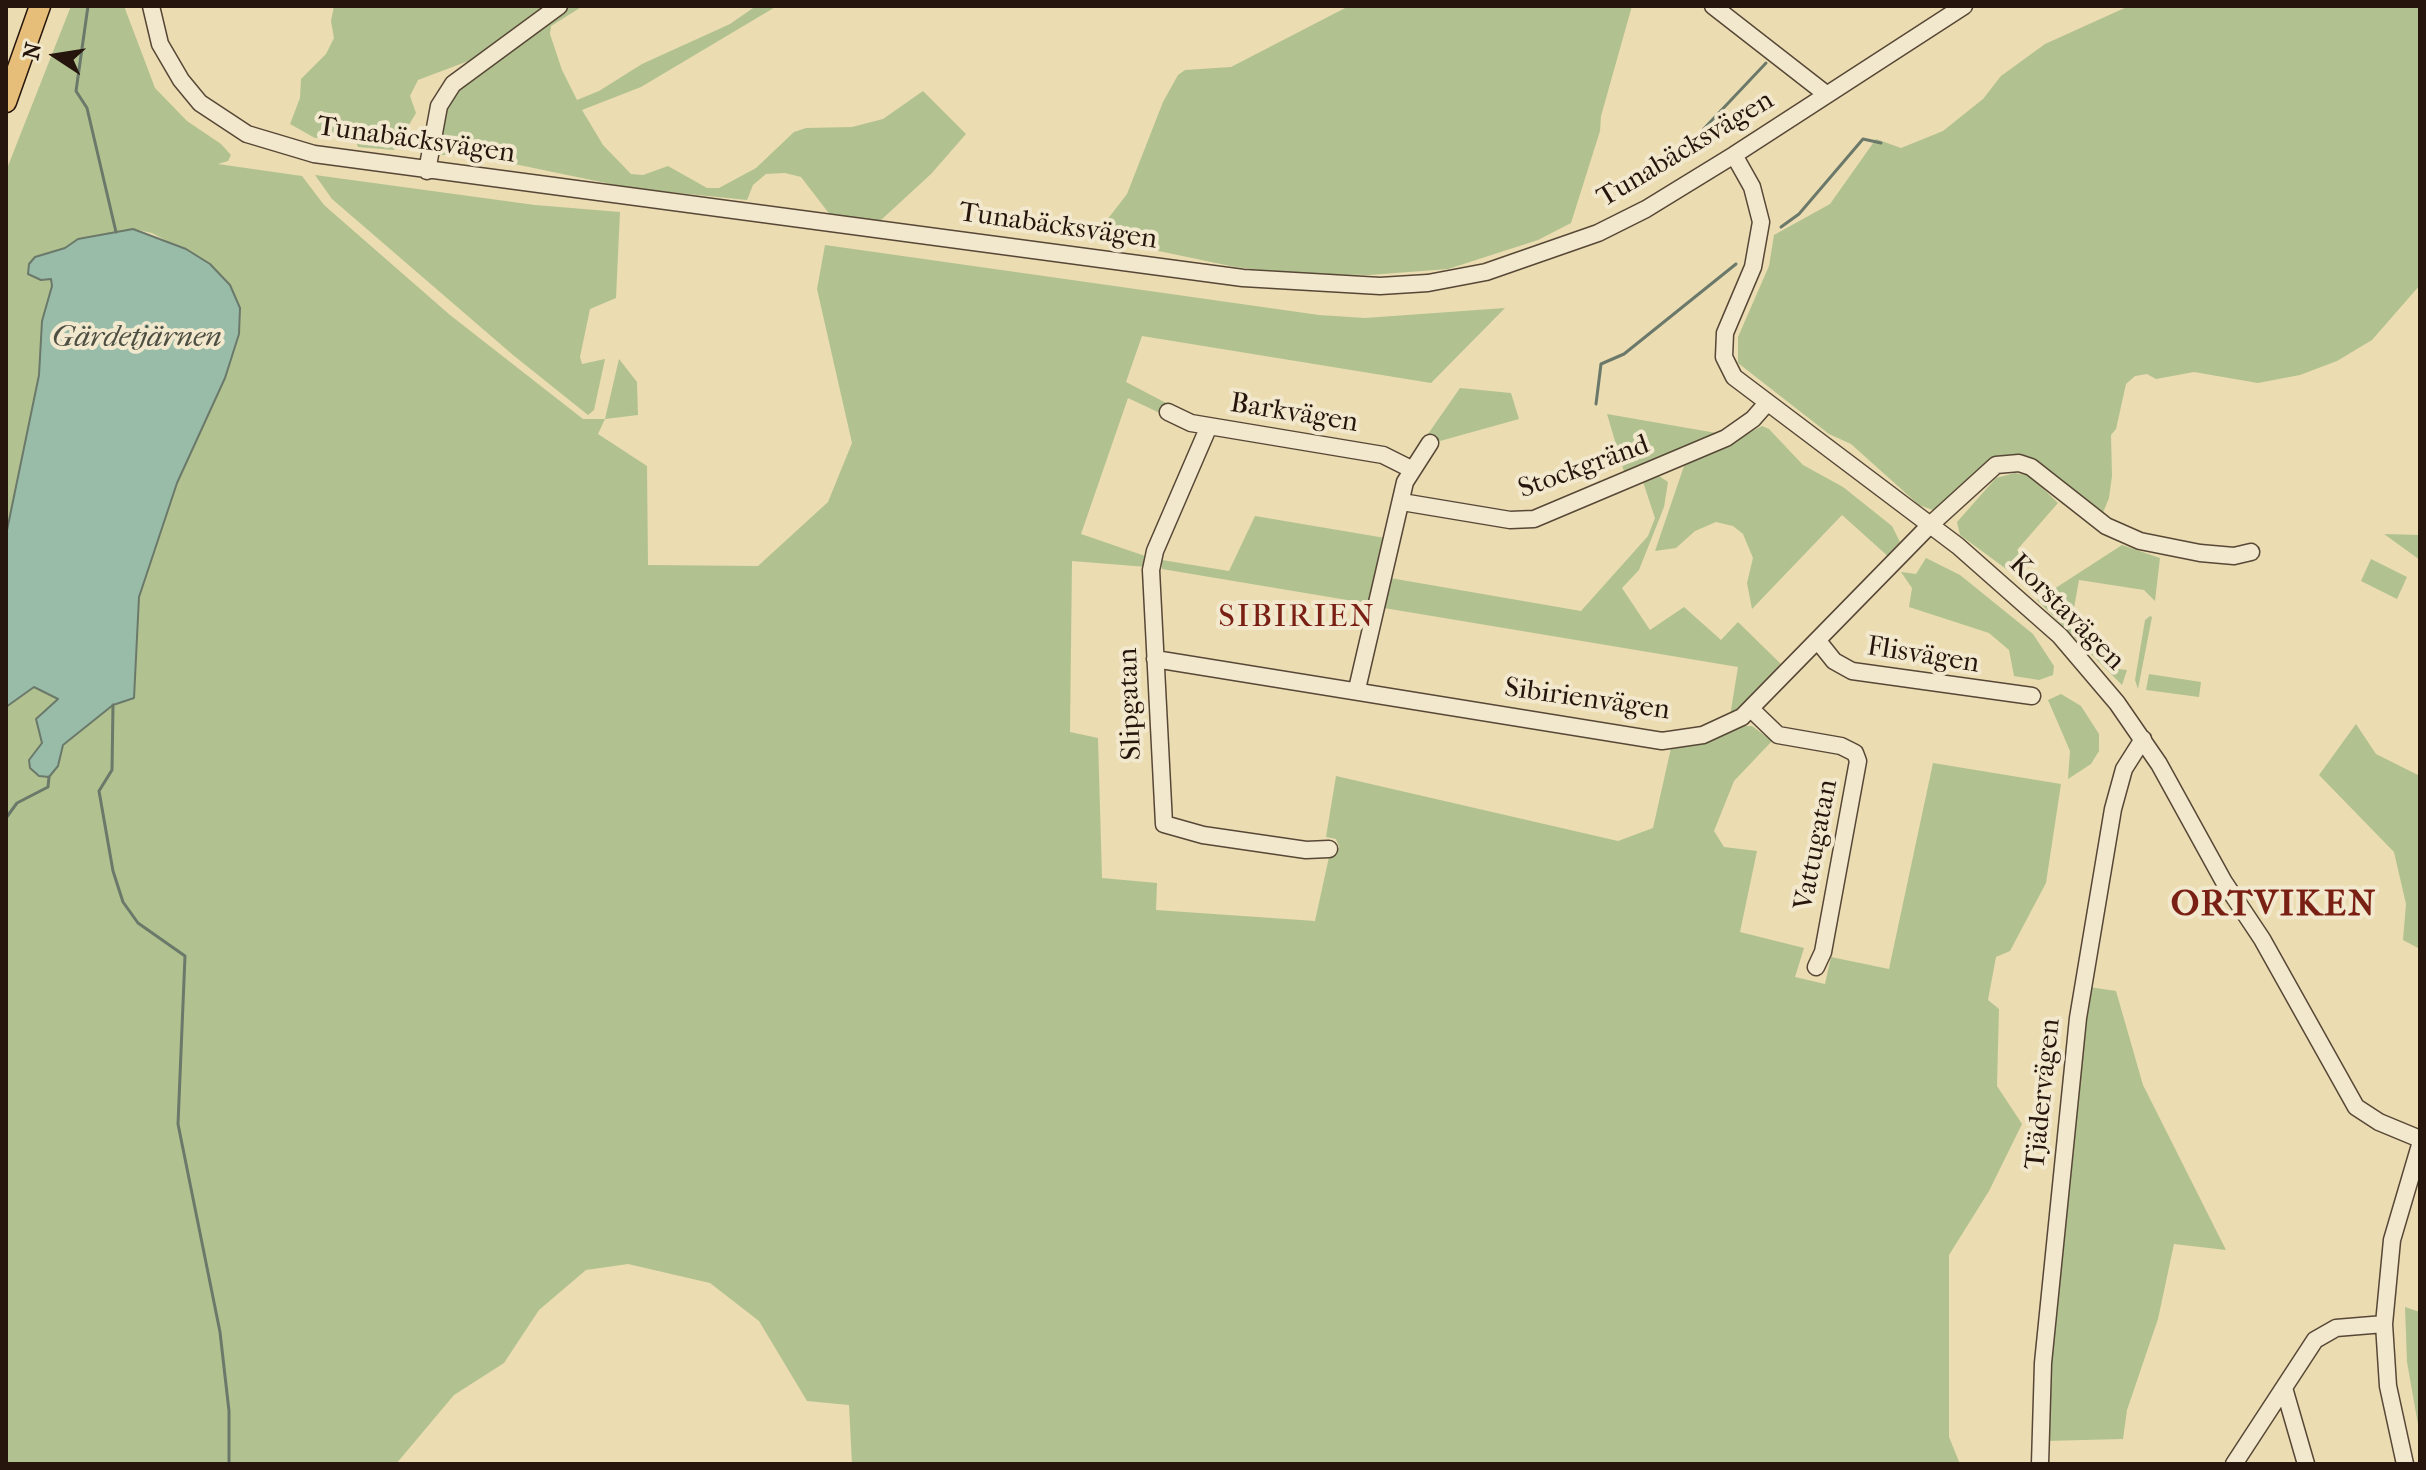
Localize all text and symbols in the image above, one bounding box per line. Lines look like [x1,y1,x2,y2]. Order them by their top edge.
north arrow [16,16,96,96]
text: N [18,40,47,62]
street label: Tunabäcksvägen [1592,84,1780,216]
street label: Tunabäcksvägen [315,110,517,172]
street label: Tunabäcksvägen [957,196,1159,258]
water label: Gärdetjärnen [52,321,222,357]
street label: Barkvägen [1228,387,1360,441]
street label: Stockgränd [1514,429,1654,507]
street label: Korstavägen [2001,548,2131,678]
district label: SIBIRIEN [1218,599,1376,637]
street label: Flisvägen [1864,631,1982,681]
street label: Slipgatan [1112,647,1150,761]
street label: Sibirienvägen [1502,672,1672,728]
street label: Vattugatan [1788,777,1846,913]
district label: ORTVIKEN [2171,884,2377,928]
street label: Tjädervägen [2019,1017,2069,1171]

